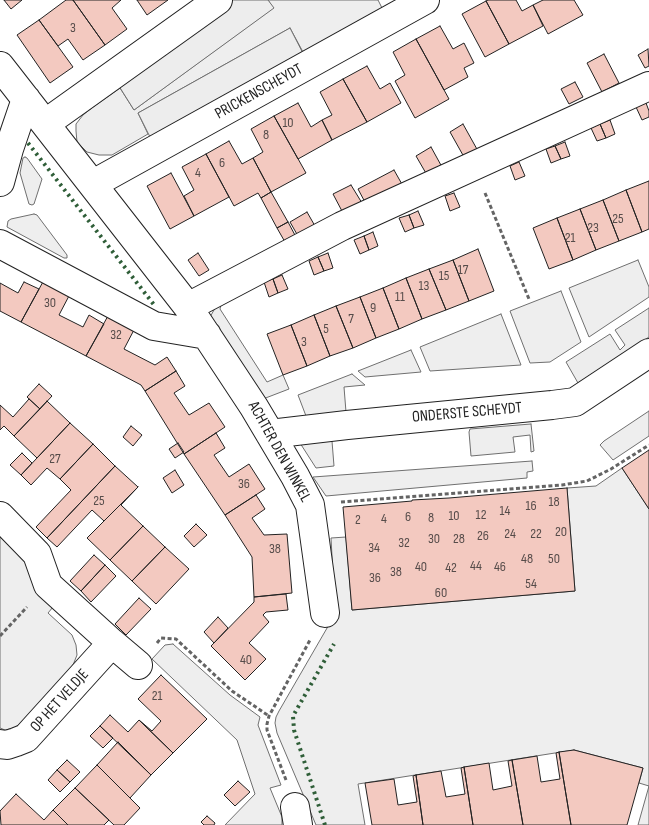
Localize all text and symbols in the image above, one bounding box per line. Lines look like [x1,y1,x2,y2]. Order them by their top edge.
house number: 3 [70,20,76,36]
street label: PRICKENSCHEYDT [212,60,306,124]
house number: 10 [282,115,294,131]
house number: 8 [263,127,269,143]
house number: 6 [219,155,225,171]
house number: 4 [195,165,201,181]
house number: 25 [612,211,624,227]
house number: 23 [587,220,599,236]
house number: 21 [565,230,575,246]
house number: 17 [458,262,468,278]
house number: 15 [439,268,449,284]
house number: 13 [419,278,429,294]
house number: 11 [395,289,405,305]
house number: 30 [44,295,56,311]
house number: 9 [370,300,376,316]
house number: 7 [348,311,354,327]
house number: 5 [323,321,329,337]
house number: 32 [110,327,122,343]
house number: 3 [301,334,307,350]
street label: ACHTER DEN WINKEL [243,398,315,506]
street label: ONDERSTE SCHEYDT [411,399,523,427]
house number: 27 [49,451,61,467]
house number: 36 [238,476,250,492]
house number: 25 [93,493,105,509]
house number: 18 [548,494,560,510]
house number: 16 [525,498,537,514]
house number: 14 [500,503,510,519]
house number: 12 [476,507,486,523]
house number: 10 [448,508,460,524]
house number: 6 [405,509,411,525]
house number: 8 [428,510,434,526]
house number: 4 [381,511,387,527]
house number: 2 [355,512,361,528]
house number: 20 [555,524,567,540]
house number: 24 [504,526,516,542]
house number: 22 [530,526,542,542]
house number: 26 [477,528,489,544]
house number: 30 [428,531,440,547]
house number: 28 [453,531,465,547]
house number: 32 [398,535,410,551]
house number: 34 [368,540,380,556]
house number: 38 [269,541,281,557]
house number: 48 [521,551,533,567]
house number: 50 [548,551,560,567]
house number: 44 [470,558,482,574]
house number: 40 [415,559,427,575]
house number: 46 [494,559,506,575]
house number: 42 [445,560,457,576]
house number: 38 [390,564,402,580]
house number: 36 [369,570,381,586]
house number: 54 [525,576,537,592]
house number: 60 [435,585,447,601]
house number: 40 [240,652,252,668]
street label: OP HET VELDJE [27,665,93,737]
house number: 21 [152,688,162,704]

